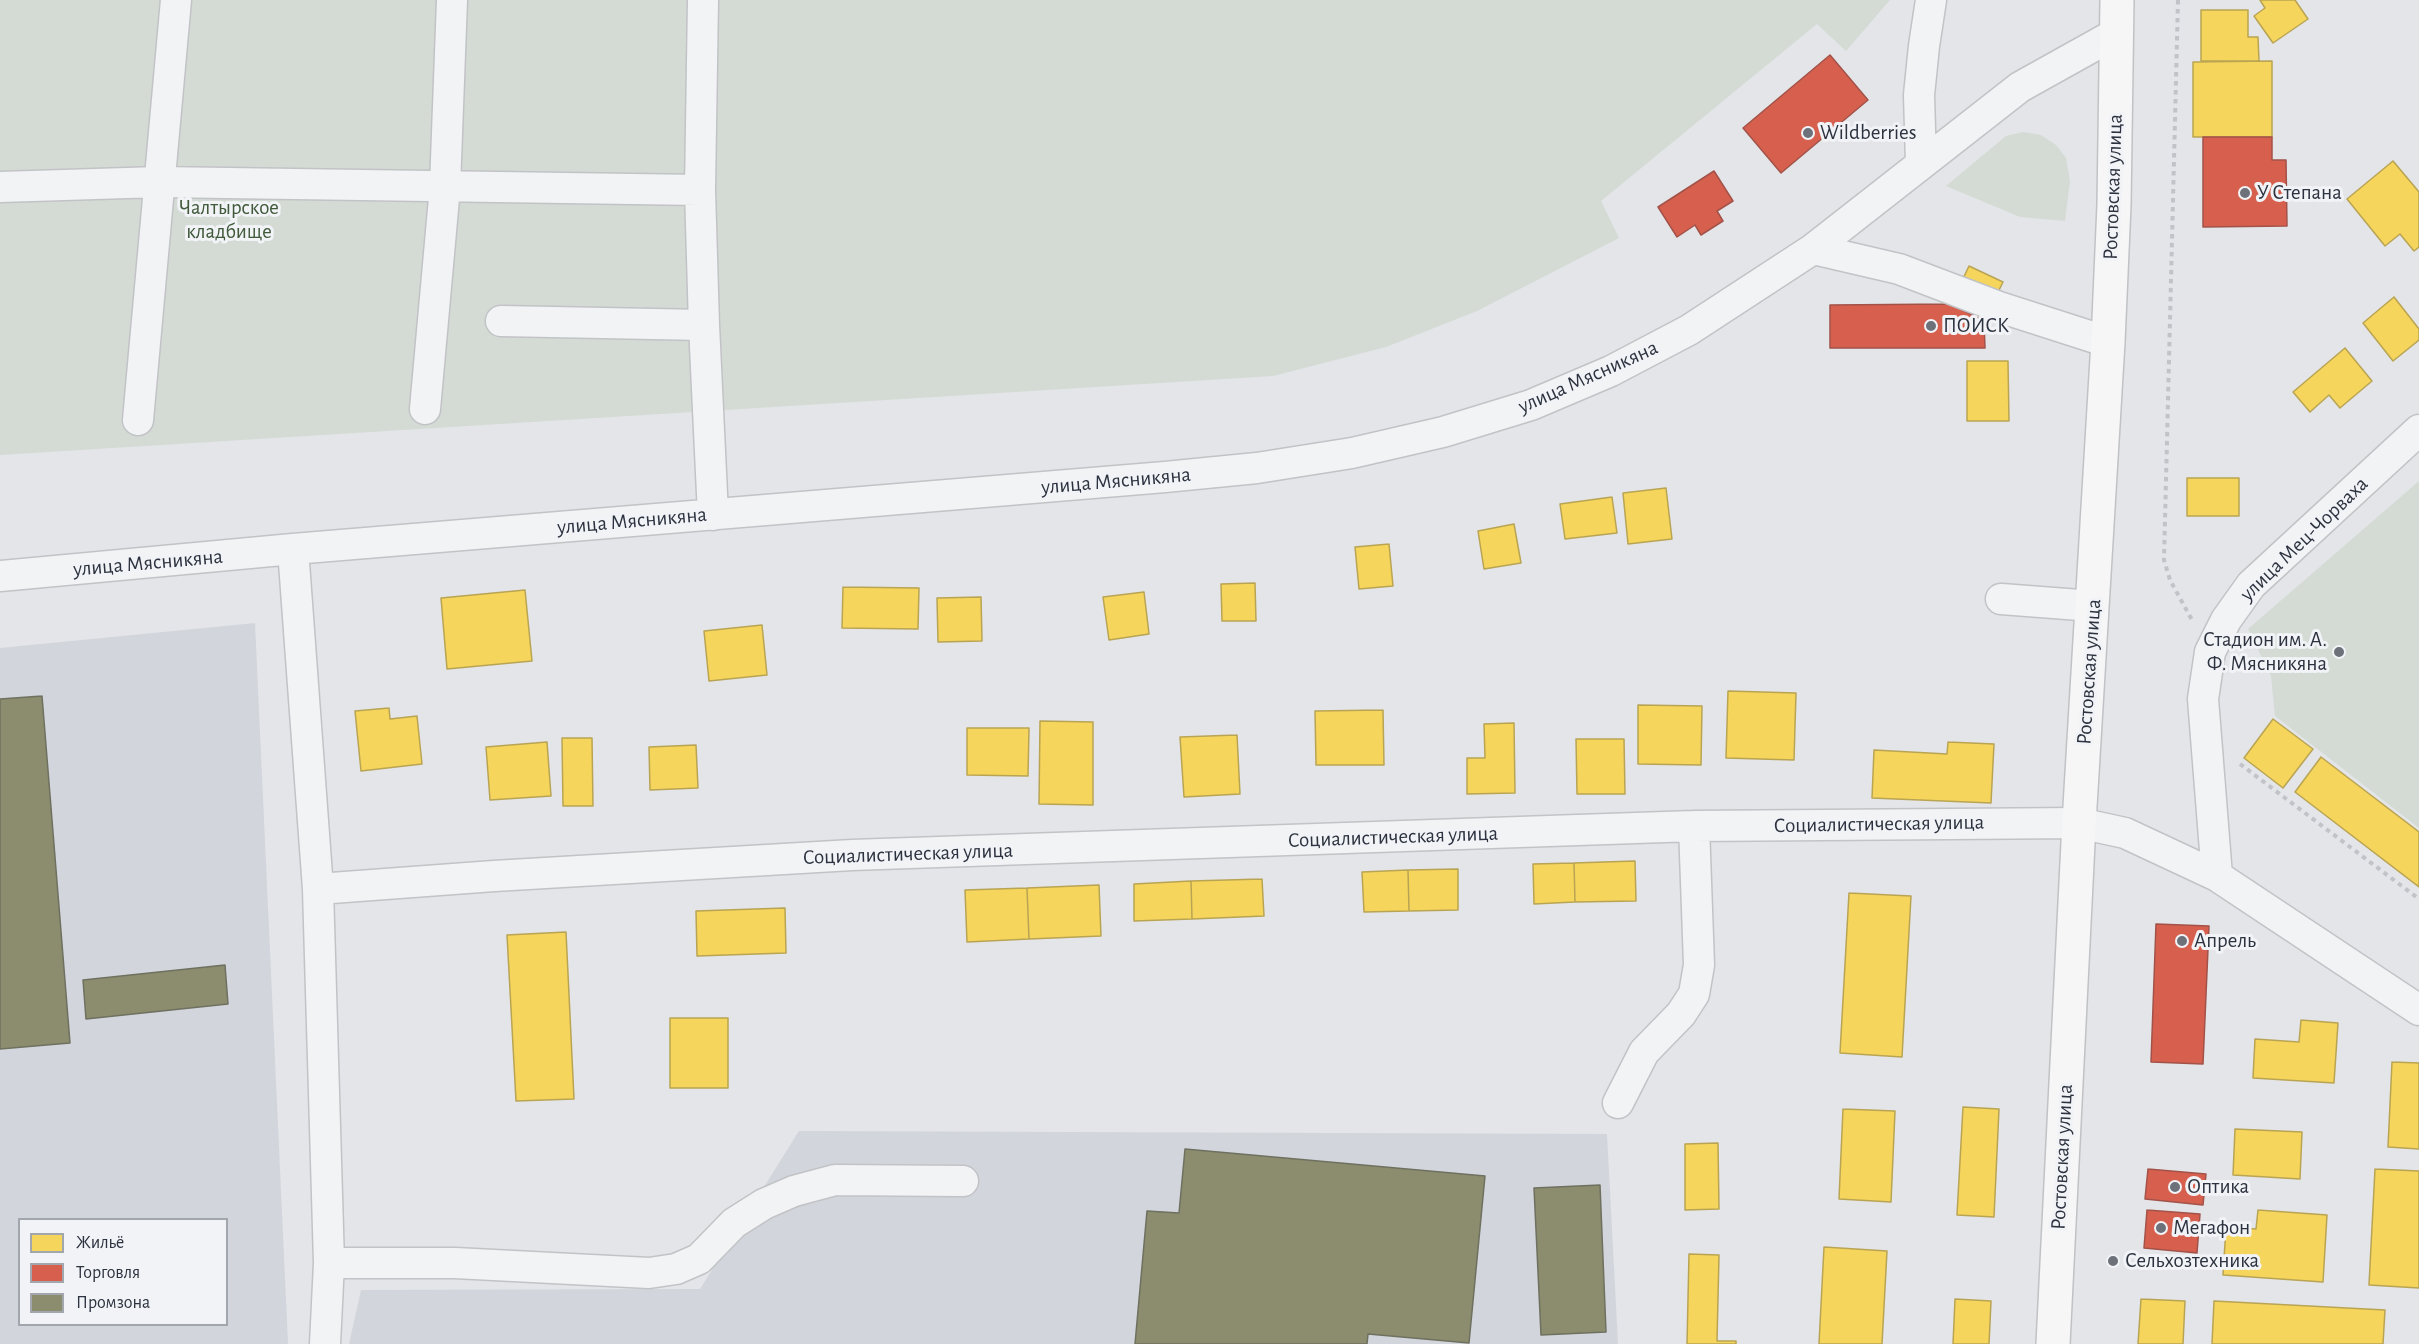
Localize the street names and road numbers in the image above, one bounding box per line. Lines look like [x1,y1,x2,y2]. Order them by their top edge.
street label: Ростовская улица [2098,114,2128,260]
street label: улица Мясникяна [1514,335,1662,419]
street label: улица Мясникяна [1040,462,1192,500]
street label: улица Мец-Чорваха [2235,472,2373,606]
street label: улица Мясникяна [556,502,708,540]
street label: улица Мясникяна [72,544,224,582]
street label: Ростовская улица [2071,598,2107,746]
street label: Социалистическая улица [1774,810,1984,838]
street label: Социалистическая улица [1287,821,1499,853]
street label: Социалистическая улица [802,838,1014,870]
street label: Ростовская улица [2046,1083,2078,1231]

